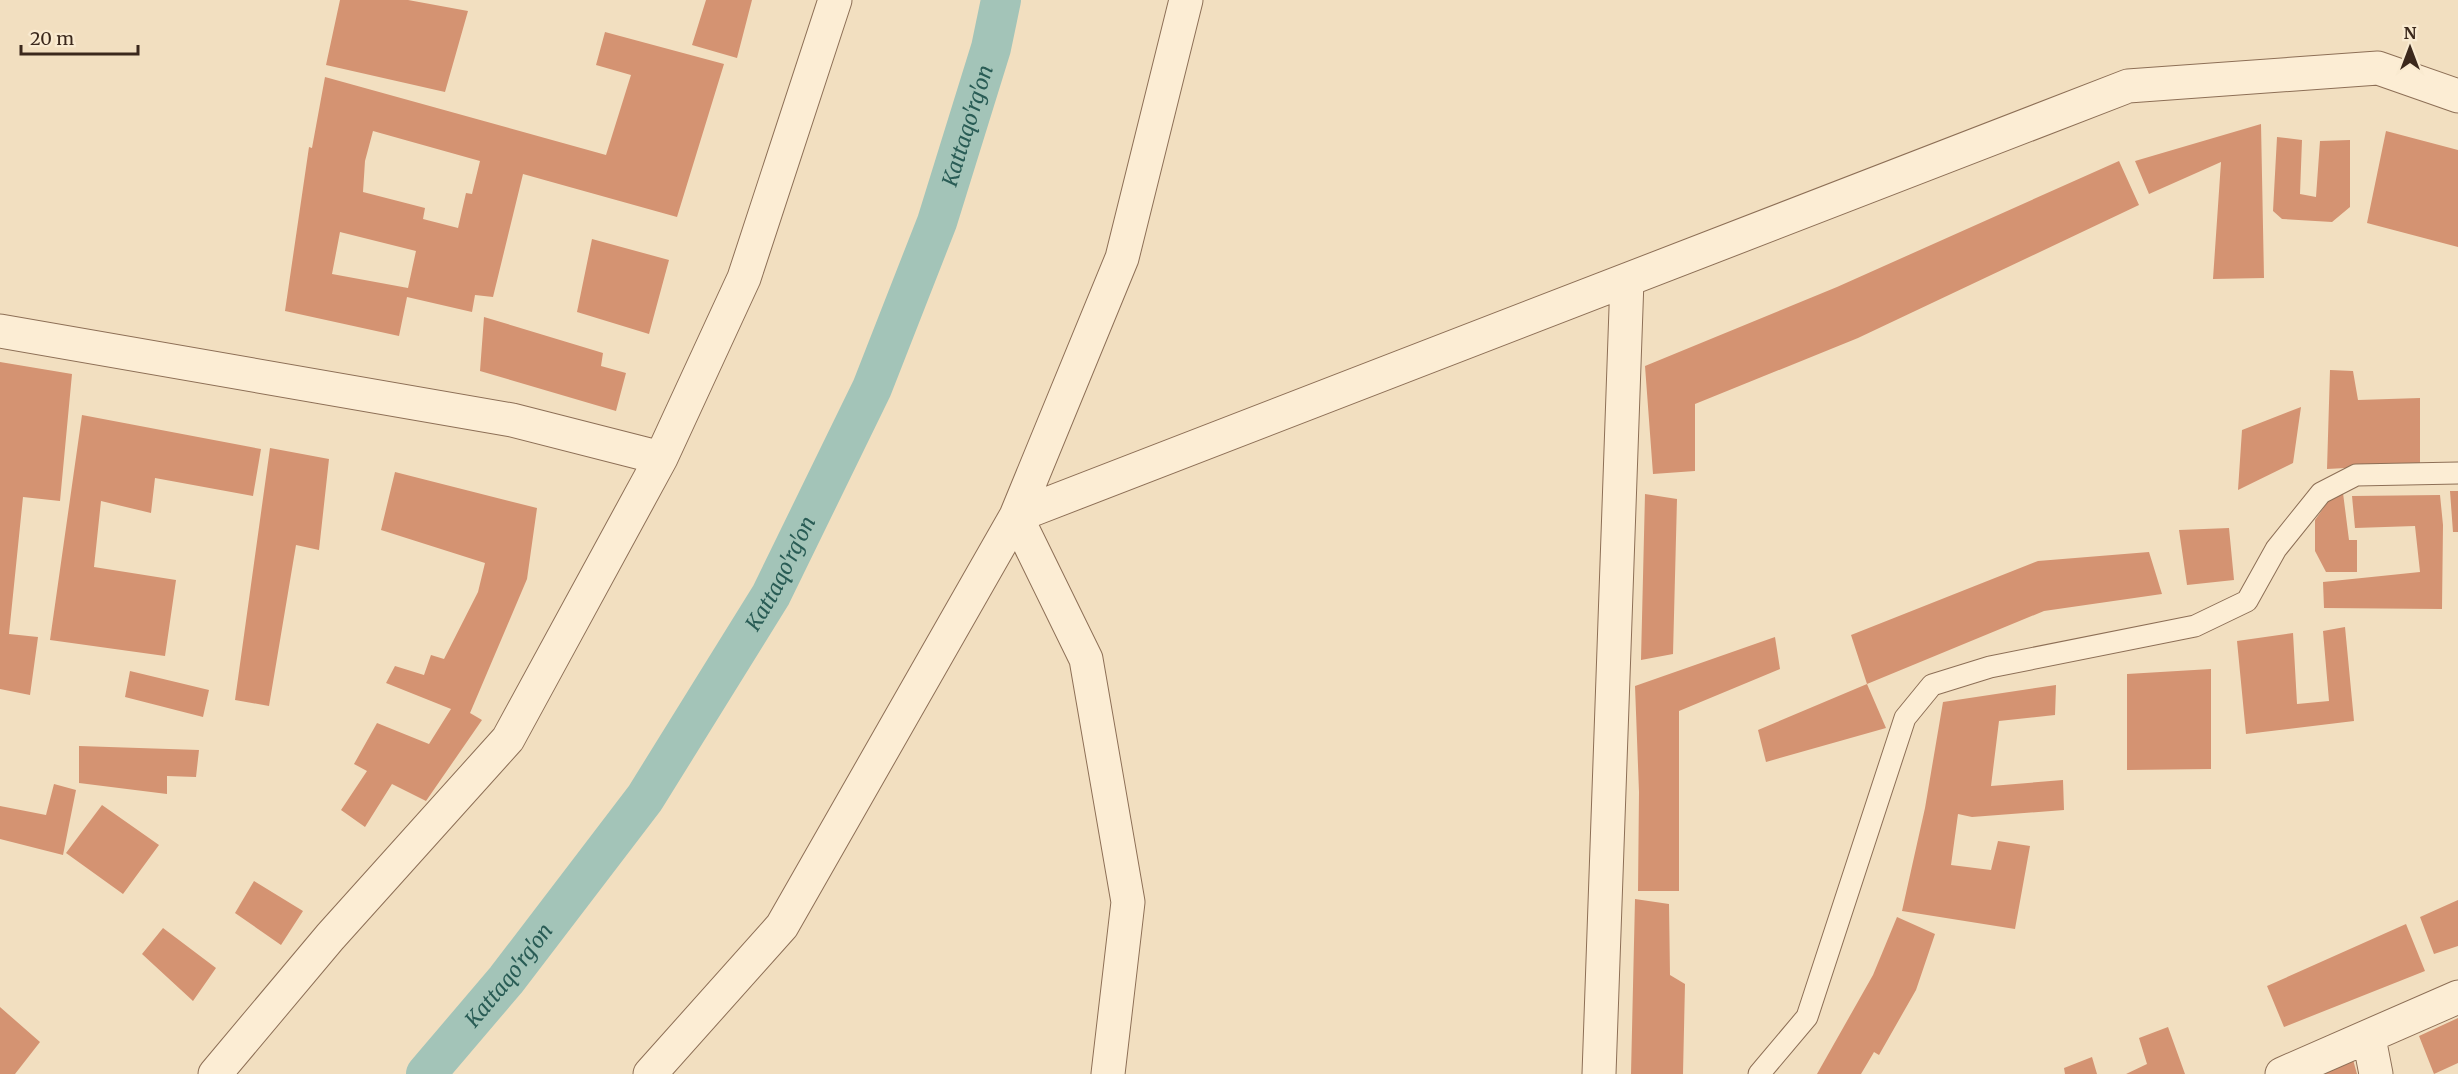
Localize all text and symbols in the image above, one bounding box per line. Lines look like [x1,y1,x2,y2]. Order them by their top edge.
scale bar [21,18,138,56]
north arrow [2380,18,2440,78]
text: N [2404,23,2417,43]
text: 20 m [30,27,74,50]
water label: Kattaqo'rg'on [935,62,998,190]
water label: Kattaqo'rg'on [738,511,821,636]
water label: Kattaqo'rg'on [458,917,558,1033]

